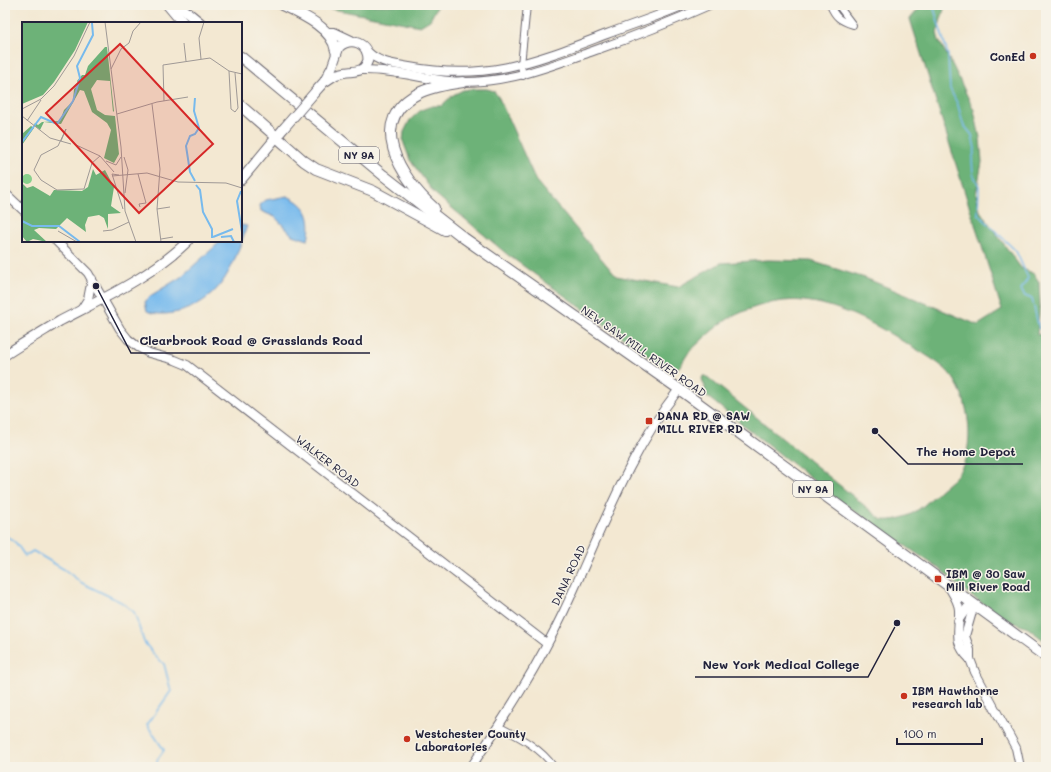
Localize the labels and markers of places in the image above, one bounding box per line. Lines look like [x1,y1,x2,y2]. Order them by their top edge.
place label: ConEd [990,49,1025,64]
marker: ConEd [1028,51,1038,61]
callout: Clearbrook Road @ Grasslands Road [131,329,370,353]
place label: DANA RD @ SAW MILL RIVER RD [657,408,750,436]
marker: DANA RD @ SAW MILL RIVER RD [644,416,654,426]
callout: The Home Depot [908,440,1023,464]
place label: IBM @ 30 Saw Mill River Road [946,566,1030,594]
marker: IBM @ 30 Saw Mill River Road [933,574,943,584]
callout: New York Medical College [695,653,868,677]
place label: IBM Hawthorne research lab [912,683,999,711]
marker: IBM Hawthorne research lab [899,691,909,701]
place label: Westchester County Laboratories [415,726,526,754]
marker: Westchester County Laboratories [402,734,412,744]

